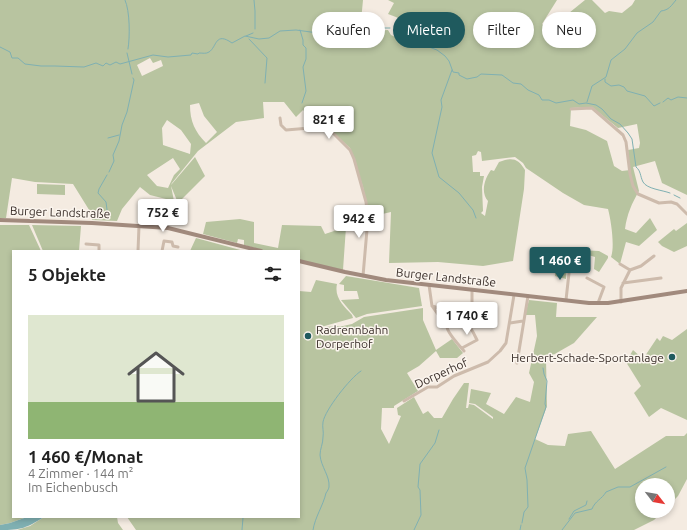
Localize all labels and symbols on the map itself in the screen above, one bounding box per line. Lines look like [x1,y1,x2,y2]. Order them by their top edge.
pin: 821 € [301,106,357,140]
pin: 752 € [135,199,191,233]
street label: Burger Landstraße [10,204,110,220]
pin: 942 € [331,205,387,239]
pin: 1 460 € [523,247,597,281]
street label: Burger Landstraße [395,265,497,289]
pin: 1 740 € [430,302,504,336]
place label: Radrennbahn Dorperhof [316,323,388,350]
marker: Radrennbahn Dorperhof [303,331,313,341]
place label: Herbert-Schade-Sportanlage [511,351,664,364]
marker: Herbert-Schade-Sportanlage [667,352,677,362]
street label: Dorperhof [412,355,470,390]
north arrow [635,478,675,518]

